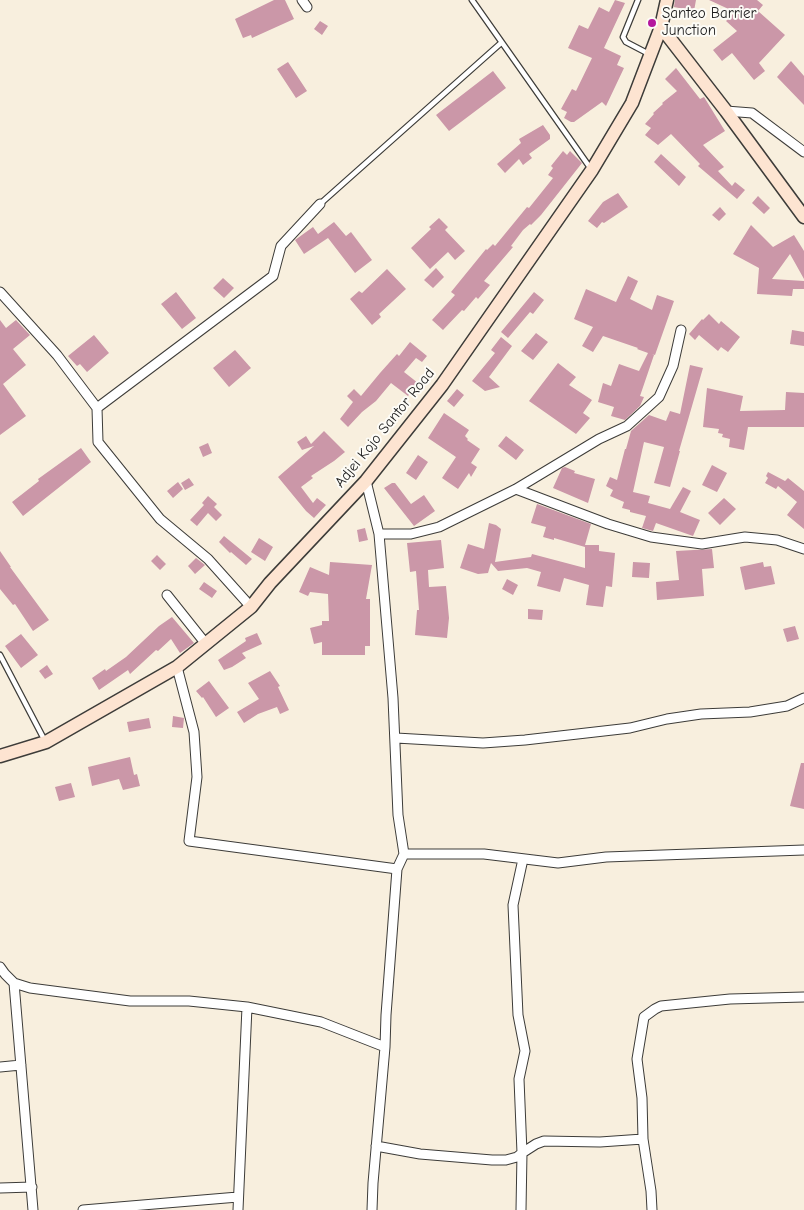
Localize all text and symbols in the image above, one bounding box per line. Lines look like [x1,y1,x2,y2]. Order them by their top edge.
place label: Santeo Barrier Junction [662,5,756,40]
marker: Santeo Barrier Junction [646,17,658,29]
street label: Adjei Kojo Santor Road [331,365,439,491]

